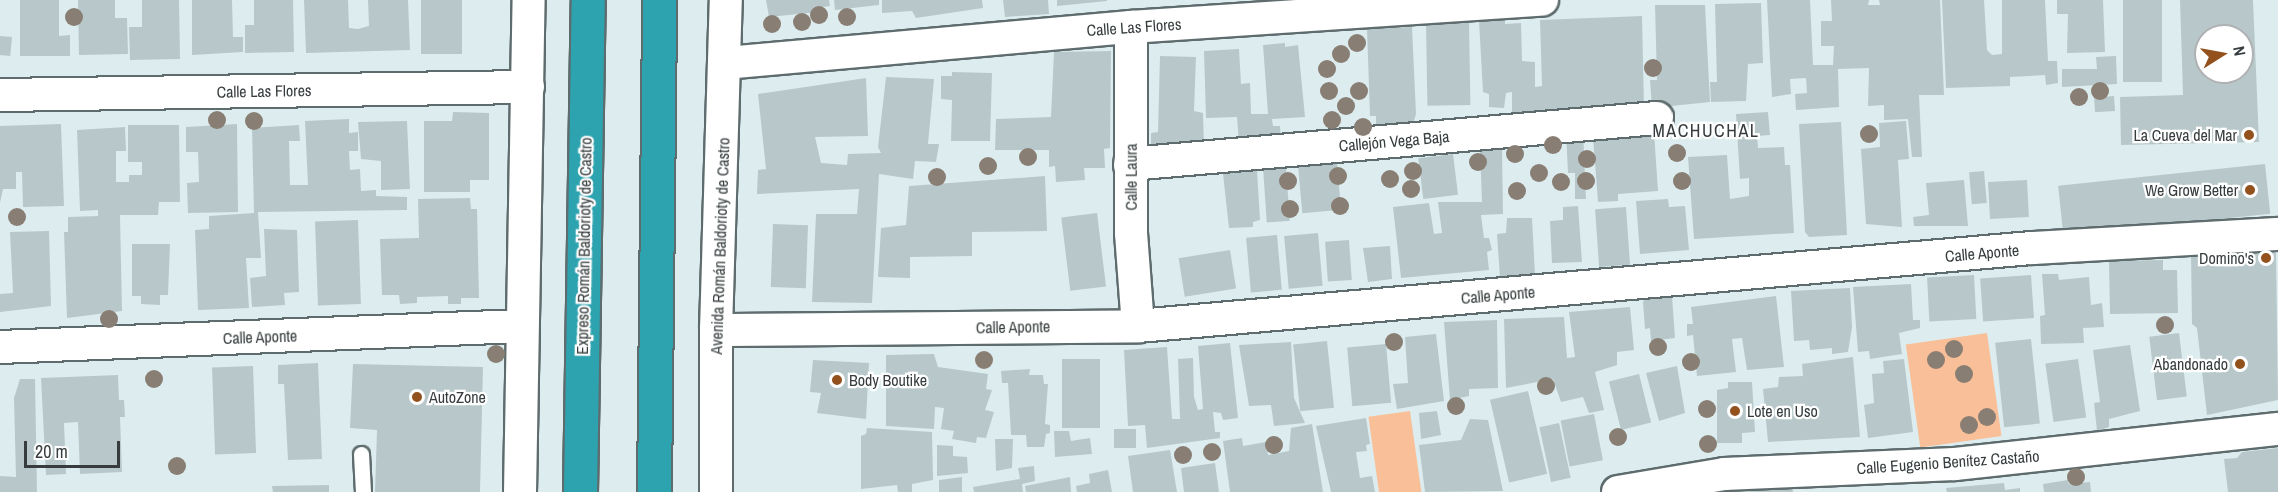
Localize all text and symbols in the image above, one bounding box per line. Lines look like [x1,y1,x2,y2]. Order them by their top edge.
street label: Calle Las Flores [1086,14,1182,40]
north arrow [2194,24,2254,84]
text: N [2228,44,2251,58]
street label: Calle Las Flores [216,81,312,101]
district label: MACHUCHAL [1653,120,1759,142]
place label: La Cueva del Mar [2133,125,2237,145]
street label: Callejón Vega Baja [1338,127,1450,155]
marker: La Cueva del Mar [2242,128,2256,142]
street label: Expreso Román Baldorioty de Castro [573,137,595,355]
street label: Avenida Román Baldorioty de Castro [707,137,733,355]
street label: Calle Laura [1121,143,1141,211]
place label: We Grow Better [2145,180,2238,200]
marker: We Grow Better [2243,183,2257,197]
street label: Calle Aponte [1944,240,2020,266]
place label: Domino's [2199,248,2254,268]
marker: Domino's [2259,251,2273,265]
street label: Calle Aponte [1460,282,1536,308]
street label: Calle Aponte [975,317,1051,337]
street label: Calle Aponte [222,326,298,348]
place label: Abandonado [2154,354,2228,374]
marker: Abandonado [2233,357,2247,371]
place label: Body Boutike [849,370,927,390]
marker: Body Boutike [830,373,844,387]
place label: AutoZone [429,387,486,407]
marker: AutoZone [410,390,424,404]
place label: Lote en Uso [1747,401,1818,421]
marker: Lote en Uso [1728,404,1742,418]
scale bar [27,429,123,467]
text: 20 m [35,439,68,464]
street label: Calle Eugenio Benítez Castaño [1856,446,2040,478]

